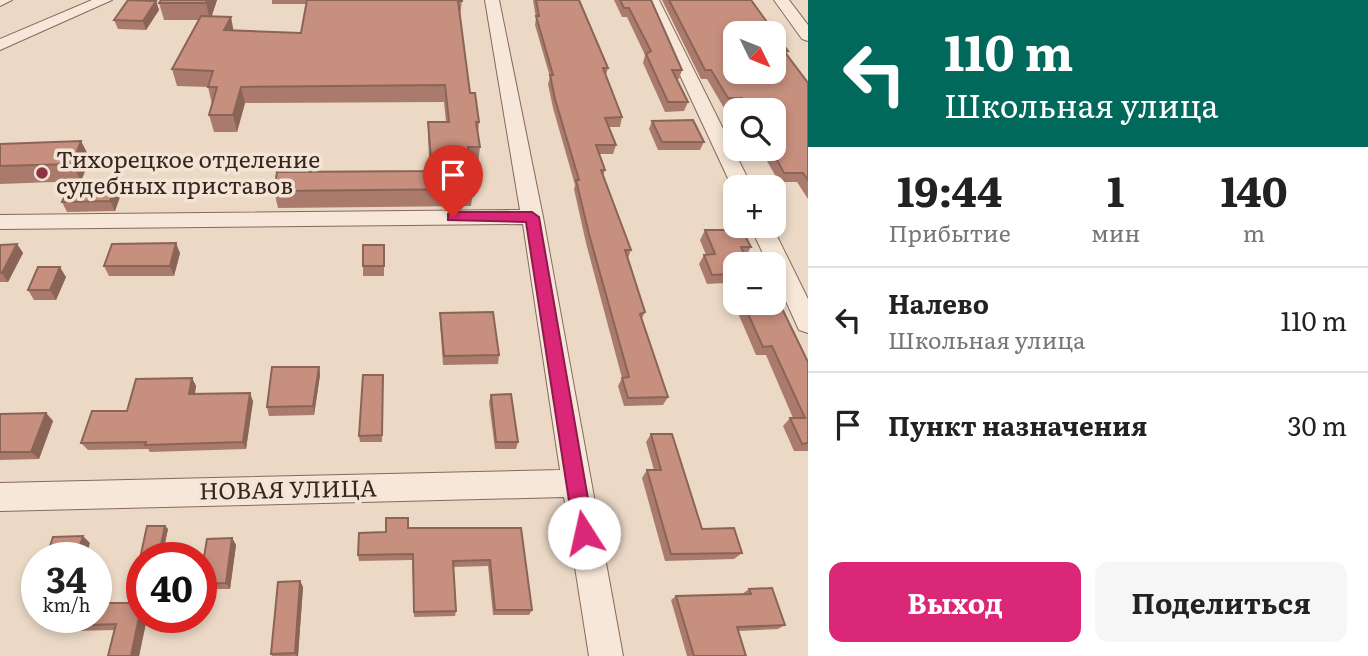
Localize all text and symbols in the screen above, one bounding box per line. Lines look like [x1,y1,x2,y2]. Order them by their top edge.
text: 110 m [944,13,1073,86]
north arrow [723,21,786,84]
map controls [723,21,786,315]
icon: left [829,28,920,119]
text: Школьная улица [944,80,1219,128]
button: search [723,98,786,161]
place label: Тихорецкое отделение судебных приставов [56,141,320,201]
pin [423,145,483,217]
icon: arrive [434,156,472,194]
text: 19:44 [897,158,1002,220]
text: 1 [1107,158,1124,220]
text: 140 [1221,158,1288,220]
marker: Тихорецкое отделение судебных приставов [34,165,50,181]
button: + [723,175,786,238]
text: Прибытие [888,215,1011,249]
text: мин [1091,215,1140,249]
text: m [1243,215,1265,249]
button: − [723,252,786,315]
text: Налево [888,283,989,322]
text: 110 m [1280,300,1347,339]
icon: left [829,301,867,339]
text: Школьная улица [888,322,1085,356]
text: Пункт назначения [888,405,1147,444]
text: 30 m [1287,405,1347,444]
icon: arrive [829,406,867,444]
street label: НОВАЯ УЛИЦА [199,469,377,507]
position arrow [547,496,621,570]
speed limit sign: 40 [126,542,217,633]
text: 34 [46,552,87,604]
button: Выход [829,562,1081,642]
button: Поделиться [1095,562,1347,642]
text: km/h [43,591,90,618]

